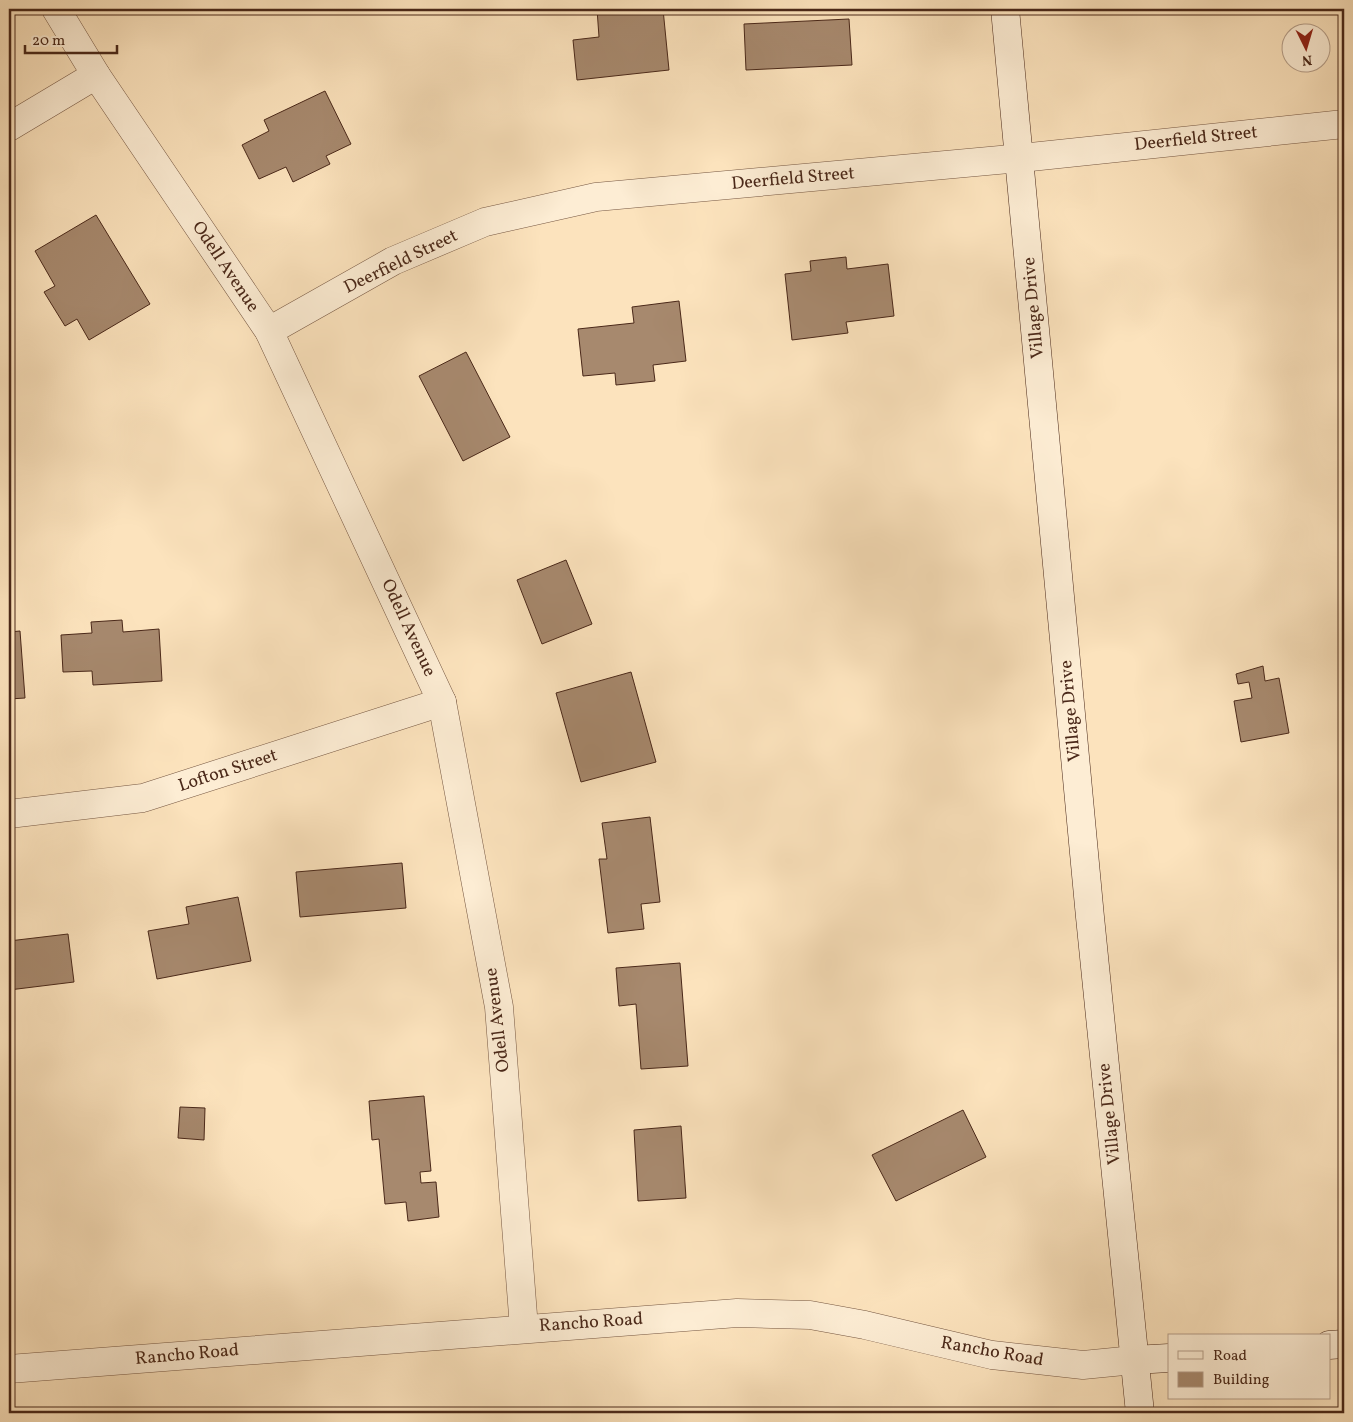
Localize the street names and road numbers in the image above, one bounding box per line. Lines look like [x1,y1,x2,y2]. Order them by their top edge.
street label: Deerfield Street [1133,120,1259,158]
street label: Deerfield Street [730,161,856,197]
street label: Odell Avenue [185,216,265,318]
street label: Deerfield Street [340,224,462,300]
street label: Village Drive [1017,256,1051,360]
street label: Odell Avenue [374,575,442,681]
street label: Village Drive [1054,659,1088,763]
street label: Lofton Street [175,743,281,799]
street label: Odell Avenue [479,966,517,1074]
street label: Village Drive [1092,1062,1128,1166]
street label: Rancho Road [538,1307,644,1339]
street label: Rancho Road [939,1331,1045,1373]
street label: Rancho Road [134,1338,240,1372]

